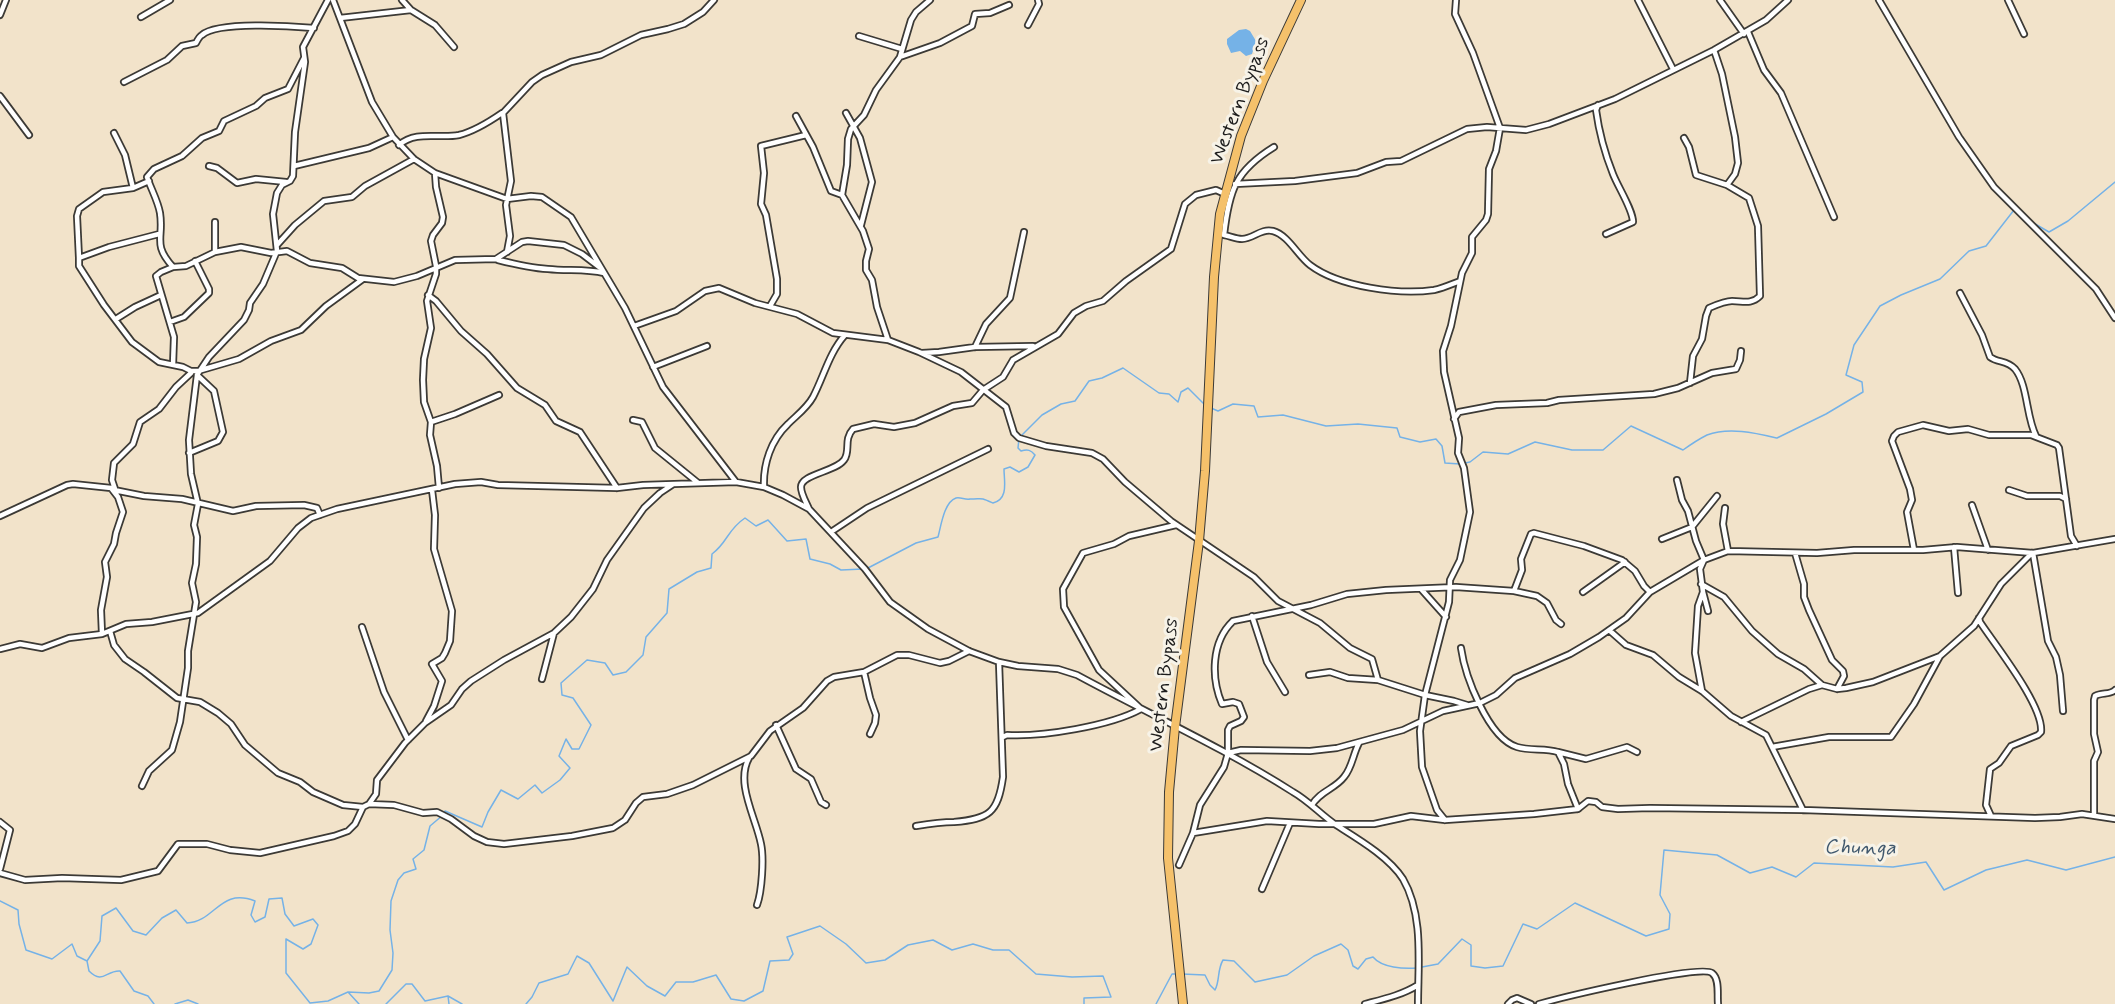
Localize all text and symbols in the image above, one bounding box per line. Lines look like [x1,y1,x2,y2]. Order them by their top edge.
street label: Western Bypass [1206,34,1276,168]
street label: Western Bypass [1145,617,1185,753]
water label: Chunga [1824,836,1896,862]

